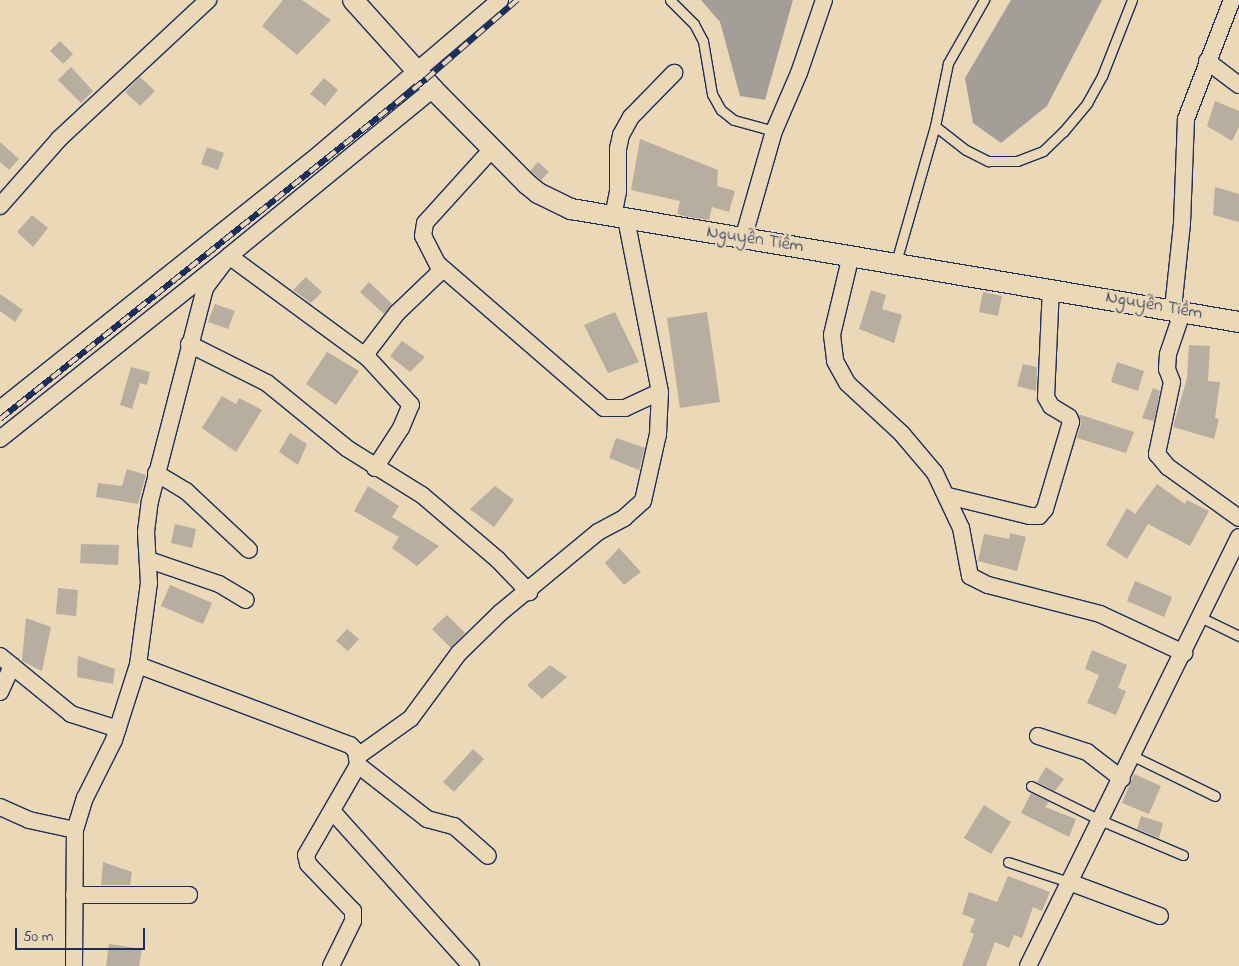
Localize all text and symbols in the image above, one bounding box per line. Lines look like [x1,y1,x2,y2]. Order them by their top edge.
street label: Nguyễn Tiềm [705,222,805,258]
street label: Nguyễn Tiềm [1104,287,1204,325]
scale bar [18,918,148,950]
text: 50 m [23,926,53,948]

